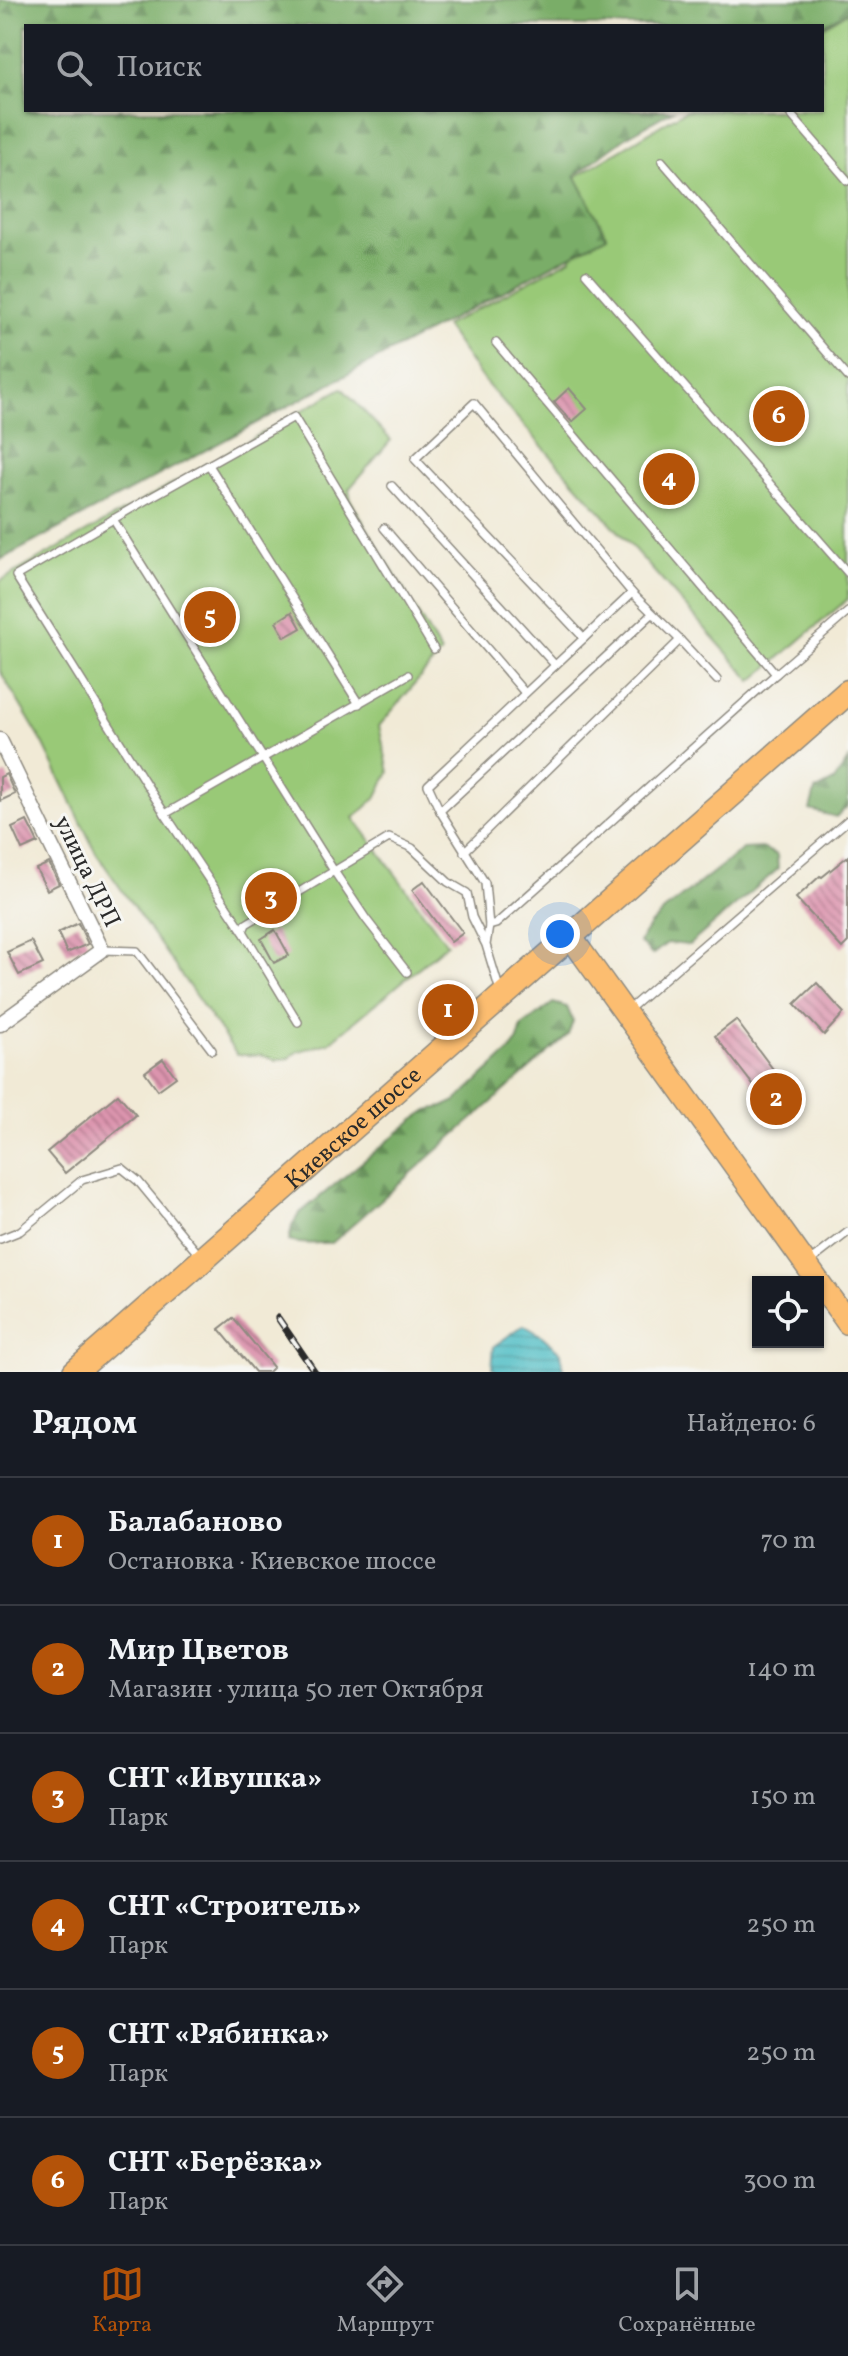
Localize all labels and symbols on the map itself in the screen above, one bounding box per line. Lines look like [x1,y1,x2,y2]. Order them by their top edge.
pin: 6 [753,386,805,446]
pin: 4 [643,449,695,509]
pin: 5 [184,587,236,647]
street label: улица ДРП [44,810,128,934]
pin: 3 [245,868,297,928]
your location [540,914,580,954]
pin: 1 [422,980,474,1040]
street label: Киевское шоссе [278,1059,430,1199]
pin: 2 [750,1069,802,1129]

